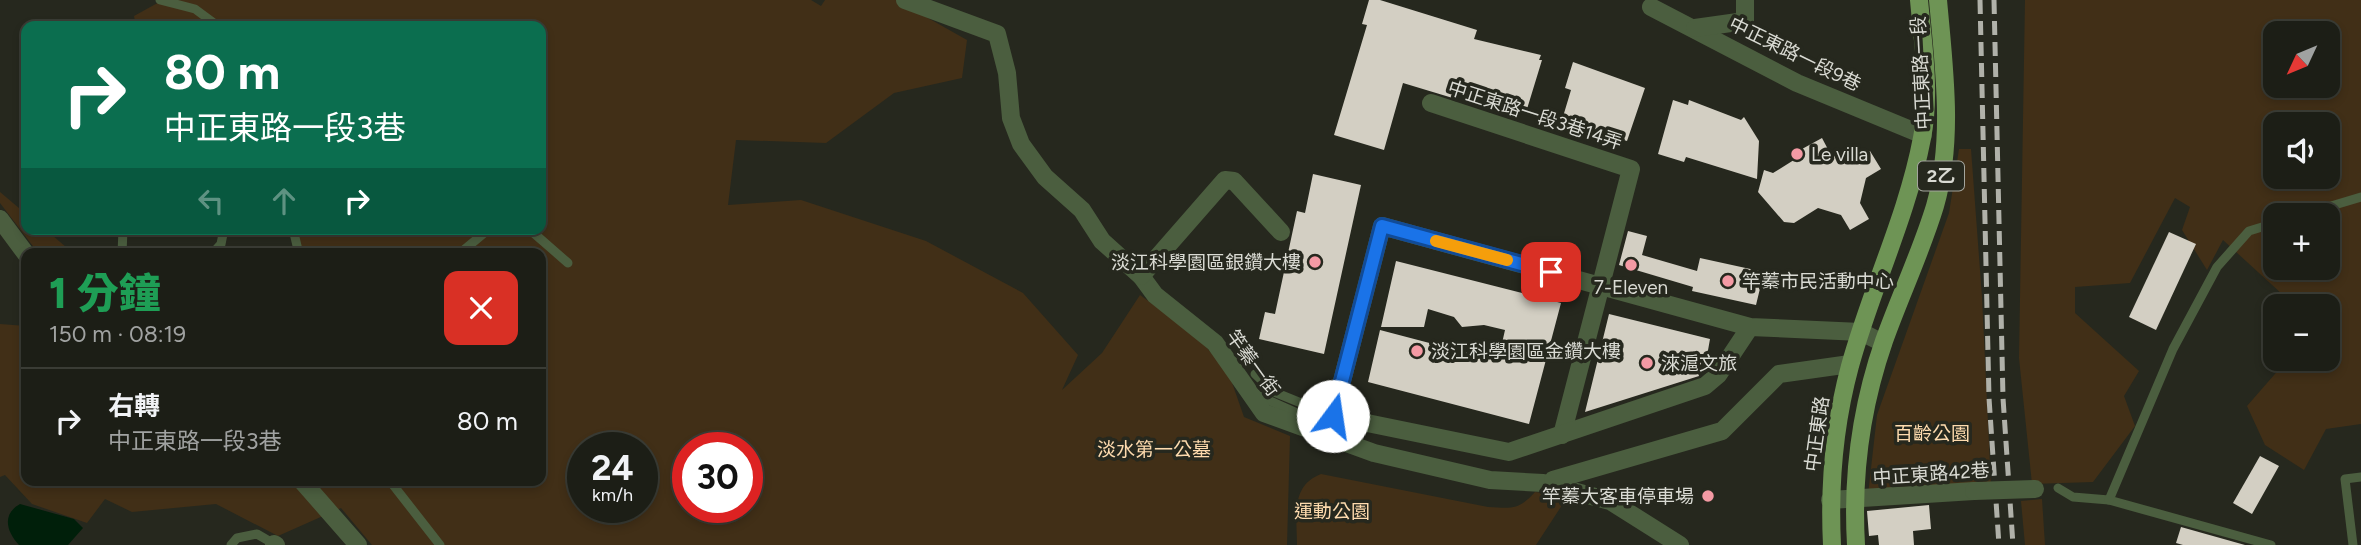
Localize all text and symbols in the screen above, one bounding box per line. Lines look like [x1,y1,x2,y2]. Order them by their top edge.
street label: 中正東路一段9巷 [1725,12,1865,96]
street label: 中正東路一段 [1907,15,1935,131]
north arrow [2263,21,2340,98]
map controls [2263,21,2340,371]
text: 80 m [164,42,280,101]
icon: right [49,49,140,140]
street label: 中正東路一段3巷14弄 [1445,76,1625,154]
text: 中正東路一段3巷 [164,109,405,147]
button: sound [2263,112,2340,189]
place label: Le villa [1811,143,1868,166]
marker: Le villa [1789,146,1805,162]
road number: 2乙 [1918,162,1964,190]
icon: left [192,182,230,220]
icon: ahead [265,182,303,220]
icon: right [338,182,376,220]
button: + [2263,203,2340,280]
pin [1521,242,1581,302]
place label: 淡江科學園區銀鑽大樓 [1111,251,1301,274]
icon: arrive [1532,253,1570,291]
marker: 淡江科學園區銀鑽大樓 [1307,254,1323,270]
marker: 7-Eleven [1623,257,1639,273]
text: 1 分鐘 [49,268,161,319]
place label: 竿蓁市民活動中心 [1742,270,1894,293]
button: close [444,271,518,345]
marker: 竿蓁市民活動中心 [1720,273,1736,289]
place label: 7-Eleven [1594,276,1668,299]
button: − [2263,294,2340,371]
text: 150 m · 08:19 [49,320,186,348]
street label: 竿蓁一街 [1221,325,1285,401]
place label: 淡江科學園區金鑽大樓 [1431,340,1621,363]
marker: 淡江科學園區金鑽大樓 [1409,343,1425,359]
place label: 淶滬文旅 [1661,352,1737,375]
marker: 淶滬文旅 [1639,355,1655,371]
position arrow [1296,379,1370,453]
text: 右轉 [108,390,160,422]
street label: 中正東路 [1800,395,1834,473]
icon: right [49,402,87,440]
text: 80 m [457,405,518,437]
park label: 百齡公園 [1894,422,1970,445]
text: 中正東路一段3巷 [108,427,282,455]
speed limit sign: 30 [672,432,763,523]
park label: 淡水第一公墓 [1097,438,1211,461]
text: 24 [591,447,634,489]
street label: 中正東路42巷 [1872,458,1990,490]
text: km/h [592,484,633,506]
place label: 竿蓁大客車停車場 [1542,485,1694,508]
marker: 竿蓁大客車停車場 [1700,488,1716,504]
park label: 運動公園 [1294,500,1370,523]

